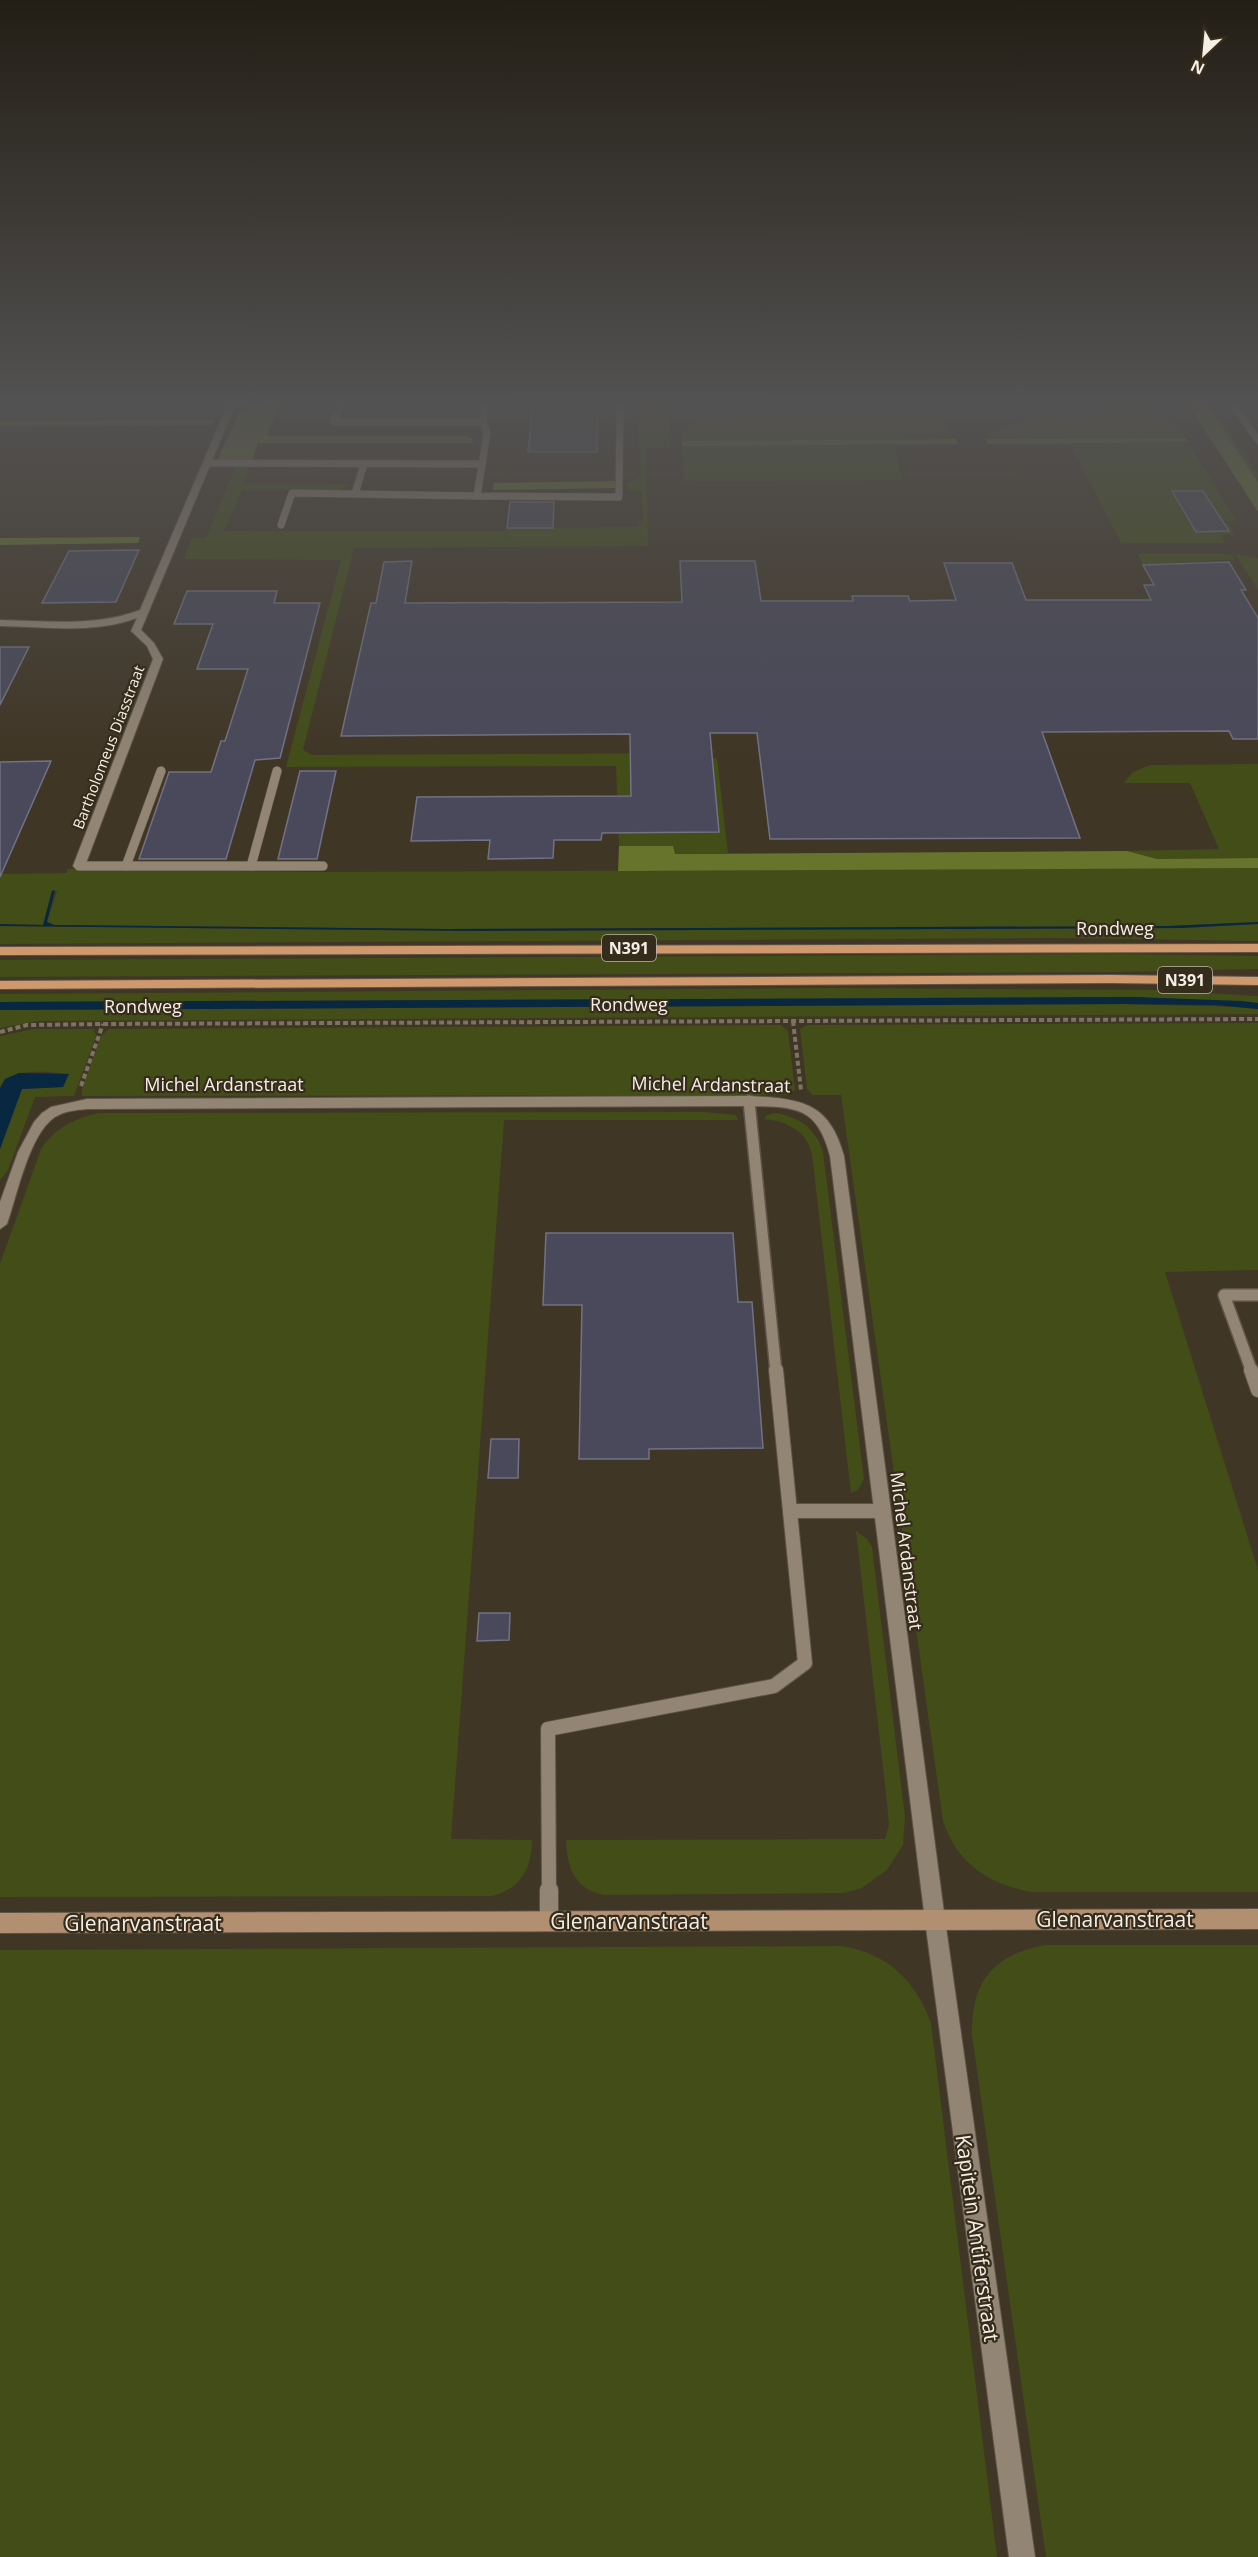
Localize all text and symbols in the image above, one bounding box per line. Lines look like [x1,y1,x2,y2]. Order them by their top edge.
north arrow [1174,24,1234,84]
text: N [1187,55,1208,80]
street label: Bartholomeus Diasstraat [68,662,148,832]
street label: Rondweg [1076,916,1154,940]
road number: N391 [602,935,656,961]
road number: N391 [1158,967,1212,993]
street label: Rondweg [590,992,668,1016]
street label: Rondweg [104,994,182,1018]
street label: Michel Ardanstraat [631,1071,791,1097]
street label: Michel Ardanstraat [144,1072,304,1096]
street label: Michel Ardanstraat [885,1470,929,1632]
street label: Glenarvanstraat [1036,1905,1194,1933]
street label: Glenarvanstraat [550,1907,708,1935]
street label: Glenarvanstraat [64,1909,222,1937]
street label: Kapitein Antiferstraat [950,2133,1006,2343]

